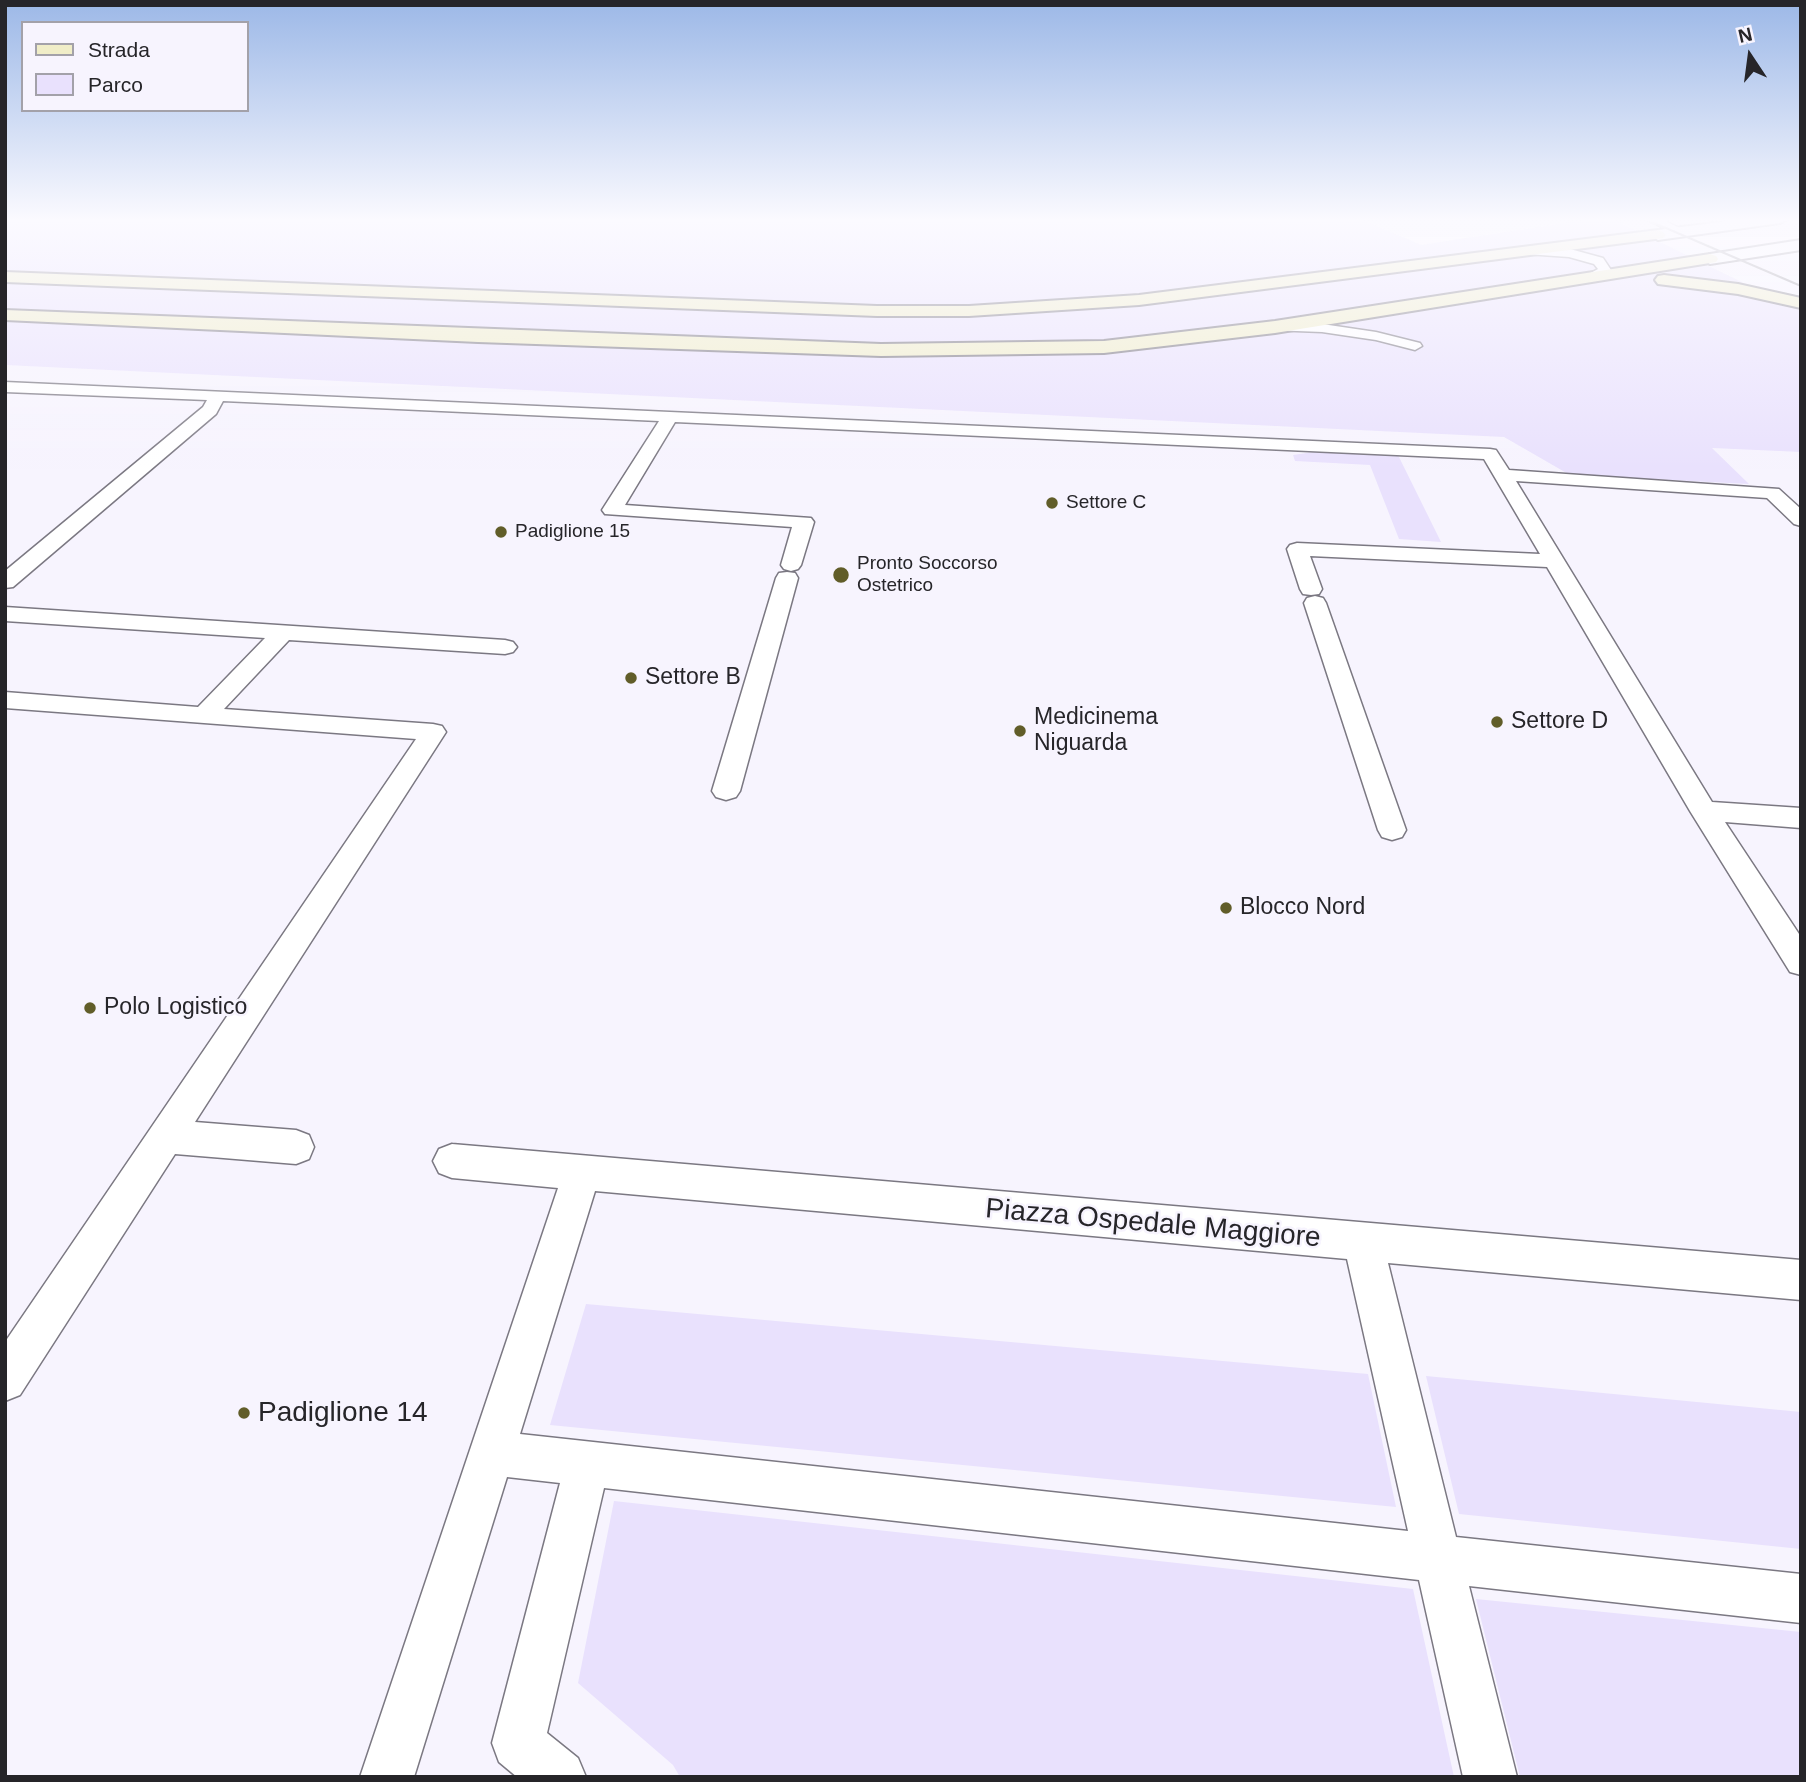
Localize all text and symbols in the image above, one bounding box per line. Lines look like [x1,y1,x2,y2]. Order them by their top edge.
legend [21,21,248,112]
north arrow [1715,21,1785,91]
text: N [1736,23,1754,47]
text: Strada [88,38,150,61]
text: Parco [88,73,143,96]
place label: Settore C [1066,492,1146,514]
marker: Settore C [1044,495,1060,511]
place label: Padiglione 15 [515,521,630,543]
marker: Padiglione 15 [493,524,509,540]
place label: Pronto Soccorso Ostetrico [857,553,997,597]
marker: Pronto Soccorso Ostetrico [831,565,851,585]
place label: Settore B [645,664,741,692]
marker: Settore B [623,670,639,686]
place label: Medicinema Niguarda [1034,704,1158,758]
place label: Settore D [1511,708,1608,736]
marker: Settore D [1489,714,1505,730]
marker: Medicinema Niguarda [1012,723,1028,739]
place label: Blocco Nord [1240,894,1365,922]
marker: Blocco Nord [1218,900,1234,916]
place label: Polo Logistico [104,994,247,1022]
marker: Polo Logistico [82,1000,98,1016]
street label: Piazza Ospedale Maggiore [984,1193,1322,1255]
place label: Padiglione 14 [258,1396,428,1430]
marker: Padiglione 14 [236,1405,252,1421]

